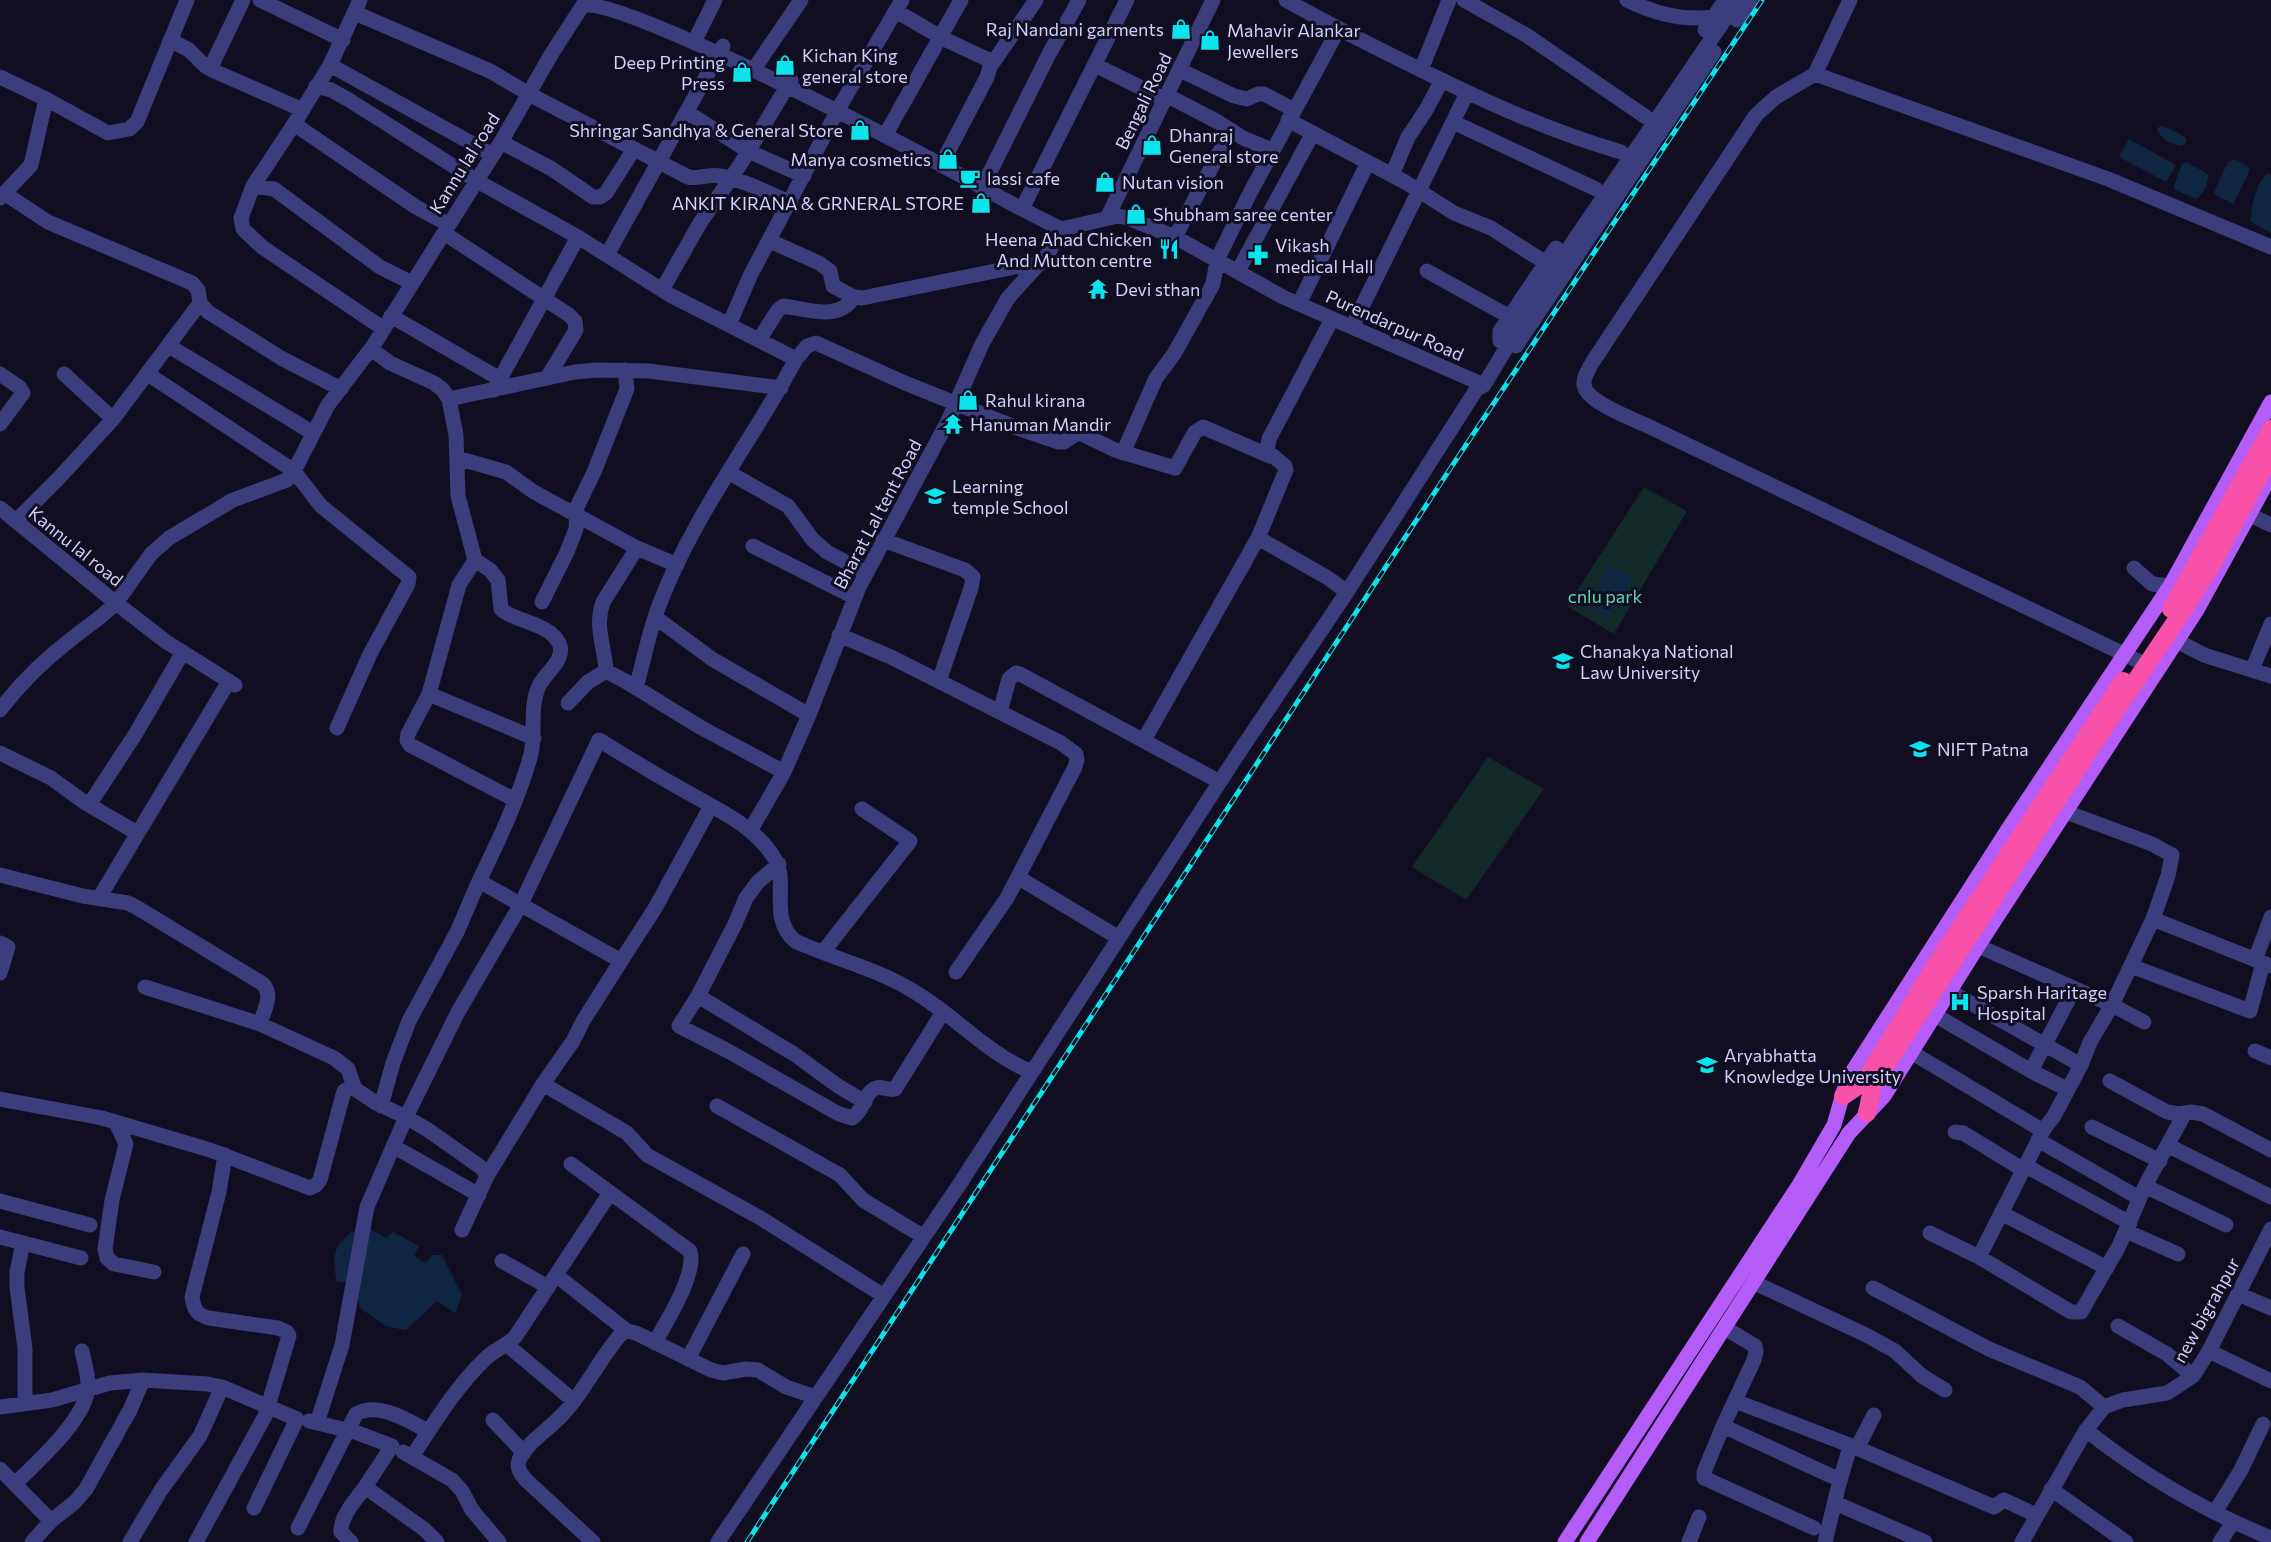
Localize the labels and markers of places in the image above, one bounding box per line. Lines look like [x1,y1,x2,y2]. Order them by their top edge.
shop icon: Raj Nandani garments [1169,17,1193,41]
place label: Raj Nandani garments [986,18,1164,40]
place label: Mahavir Alankar Jewellers [1227,19,1361,62]
shop icon: Mahavir Alankar Jewellers [1198,28,1222,52]
place label: Kichan King general store [802,44,908,87]
place label: Deep Printing Press [613,51,725,94]
shop icon: Kichan King general store [773,53,797,77]
shop icon: Deep Printing Press [730,60,754,84]
shop icon: Shringar Sandhya & General Store [848,118,872,142]
place label: Shringar Sandhya & General Store [569,119,843,141]
place label: Dhanraj General store [1169,124,1278,167]
shop icon: Dhanraj General store [1140,133,1164,157]
shop icon: Manya cosmetics [936,147,960,171]
place label: Manya cosmetics [791,148,931,170]
cafe icon: lassi cafe [958,166,982,190]
place label: lassi cafe [987,167,1060,189]
shop icon: Nutan vision [1093,170,1117,194]
place label: Nutan vision [1122,171,1224,193]
shop icon: ANKIT KIRANA & GRNERAL STORE [969,191,993,215]
place label: ANKIT KIRANA & GRNERAL STORE [672,192,964,214]
shop icon: Shubham saree center [1124,202,1148,226]
place label: Shubham saree center [1153,203,1333,225]
place label: Heena Ahad Chicken And Mutton centre [985,228,1152,271]
place label: Vikash medical Hall [1275,234,1374,277]
restaurant icon: Heena Ahad Chicken And Mutton centre [1157,237,1181,261]
pharmacy icon: Vikash medical Hall [1246,243,1270,267]
temple icon: Devi sthan [1086,277,1110,301]
place label: Devi sthan [1115,278,1200,300]
shop icon: Rahul kirana [956,388,980,412]
place label: Rahul kirana [985,389,1085,411]
temple icon: Hanuman Mandir [941,412,965,436]
place label: Hanuman Mandir [970,413,1111,435]
place label: Learning temple School [952,475,1068,518]
school or university icon: Learning temple School [923,484,947,508]
place label: Chanakya National Law University [1580,640,1734,683]
school or university icon: Chanakya National Law University [1551,649,1575,673]
school or university icon: NIFT Patna [1908,737,1932,761]
place label: NIFT Patna [1937,738,2029,760]
place label: Sparsh Haritage Hospital [1977,981,2107,1024]
hospital icon: Sparsh Haritage Hospital [1948,990,1972,1014]
place label: Aryabhatta Knowledge University [1724,1044,1901,1087]
school or university icon: Aryabhatta Knowledge University [1695,1053,1719,1077]

